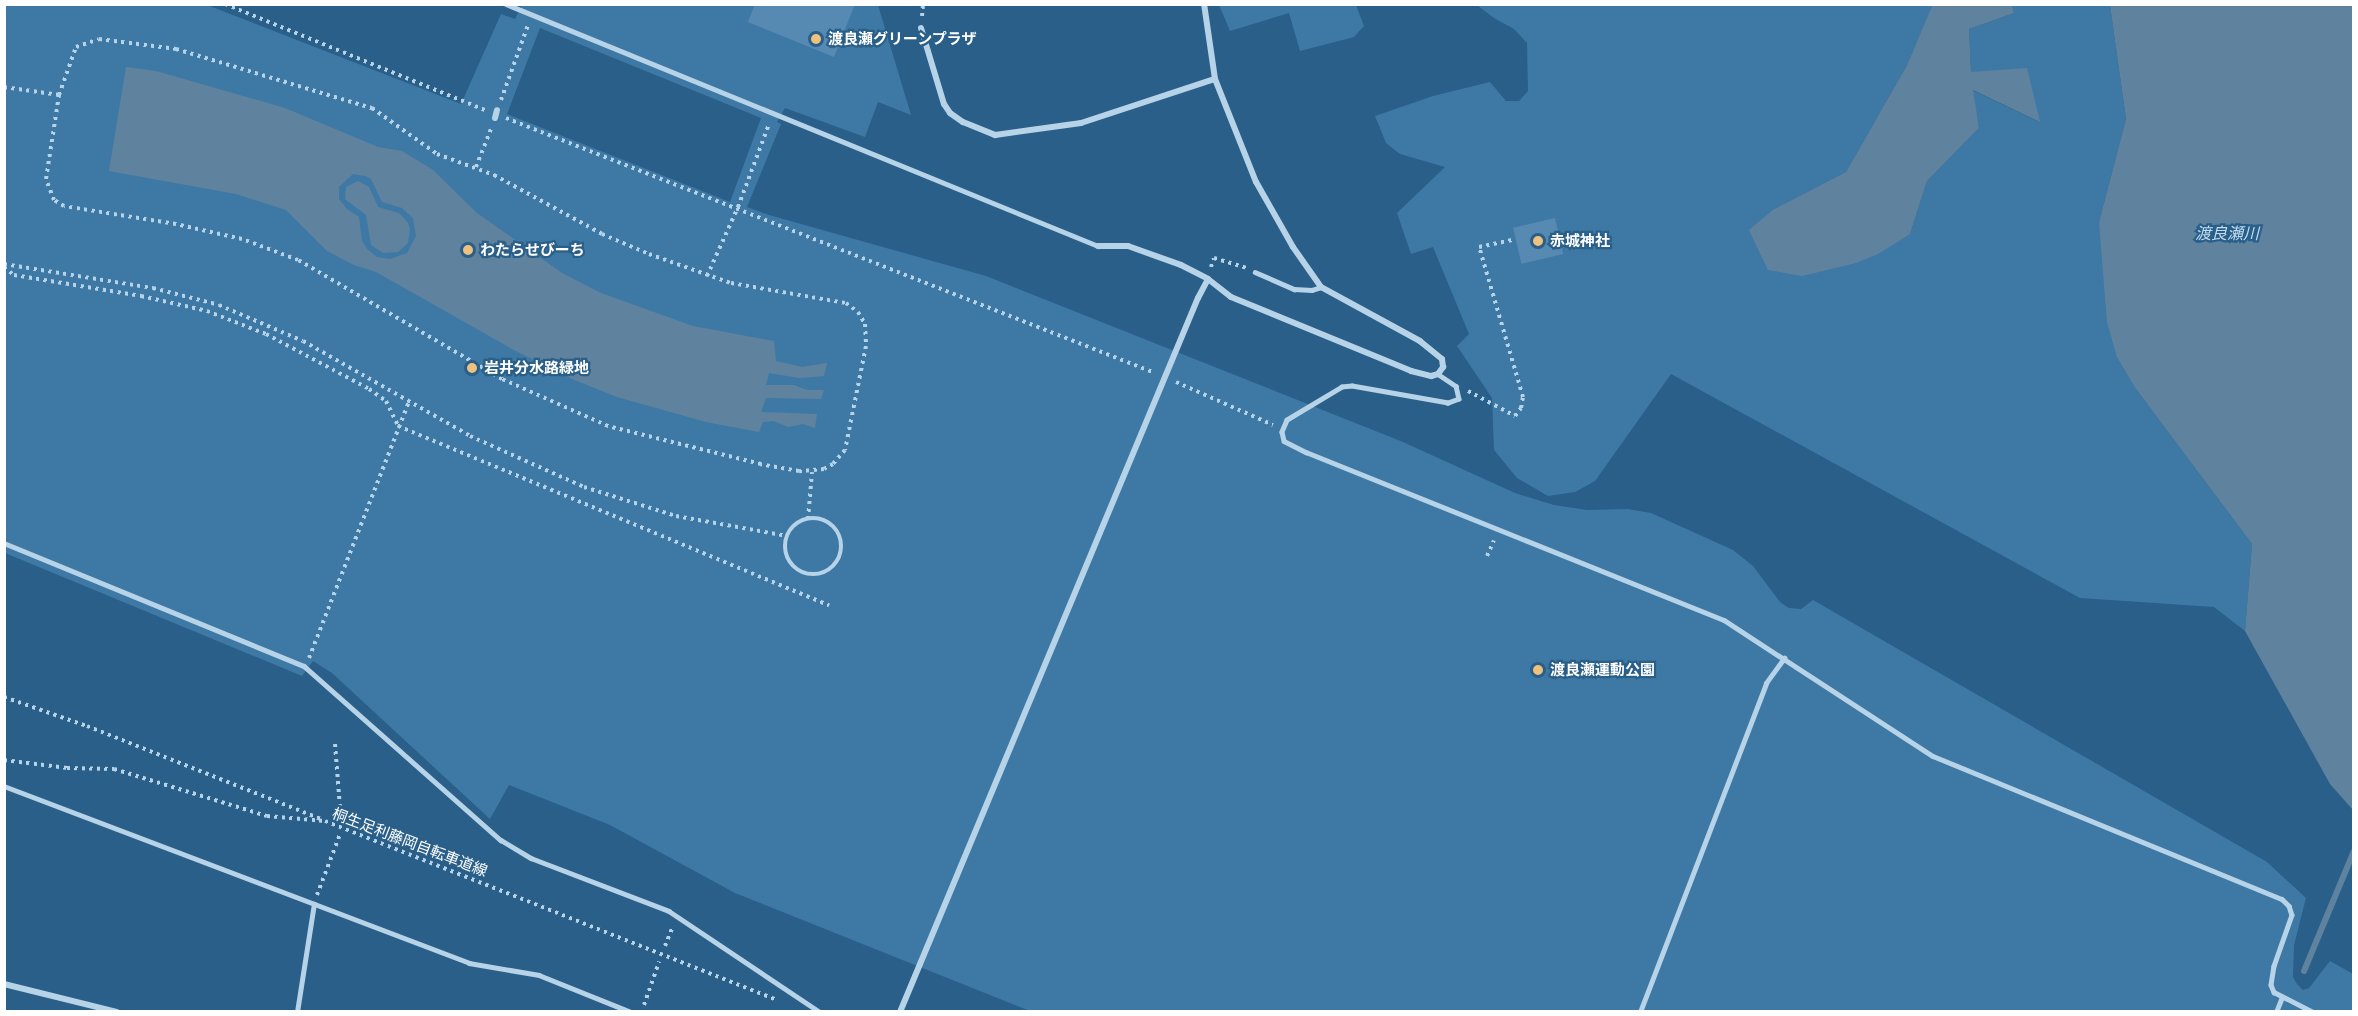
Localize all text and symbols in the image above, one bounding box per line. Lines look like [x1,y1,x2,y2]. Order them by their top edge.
place label: 渡良瀬グリーンプラザ [828,30,978,48]
marker: 渡良瀬グリーンプラザ [809,32,823,46]
water label: 渡良瀬川 [2195,223,2259,243]
place label: 赤城神社 [1550,232,1610,250]
marker: 赤城神社 [1531,234,1545,248]
place label: わたらせびーち [480,241,585,259]
marker: わたらせびーち [461,243,475,257]
place label: 岩井分水路緑地 [484,359,589,377]
marker: 岩井分水路緑地 [465,361,479,375]
place label: 渡良瀬運動公園 [1550,661,1655,679]
marker: 渡良瀬運動公園 [1531,663,1545,677]
street label: 桐生足利藤岡自転車道線 [330,804,490,880]

